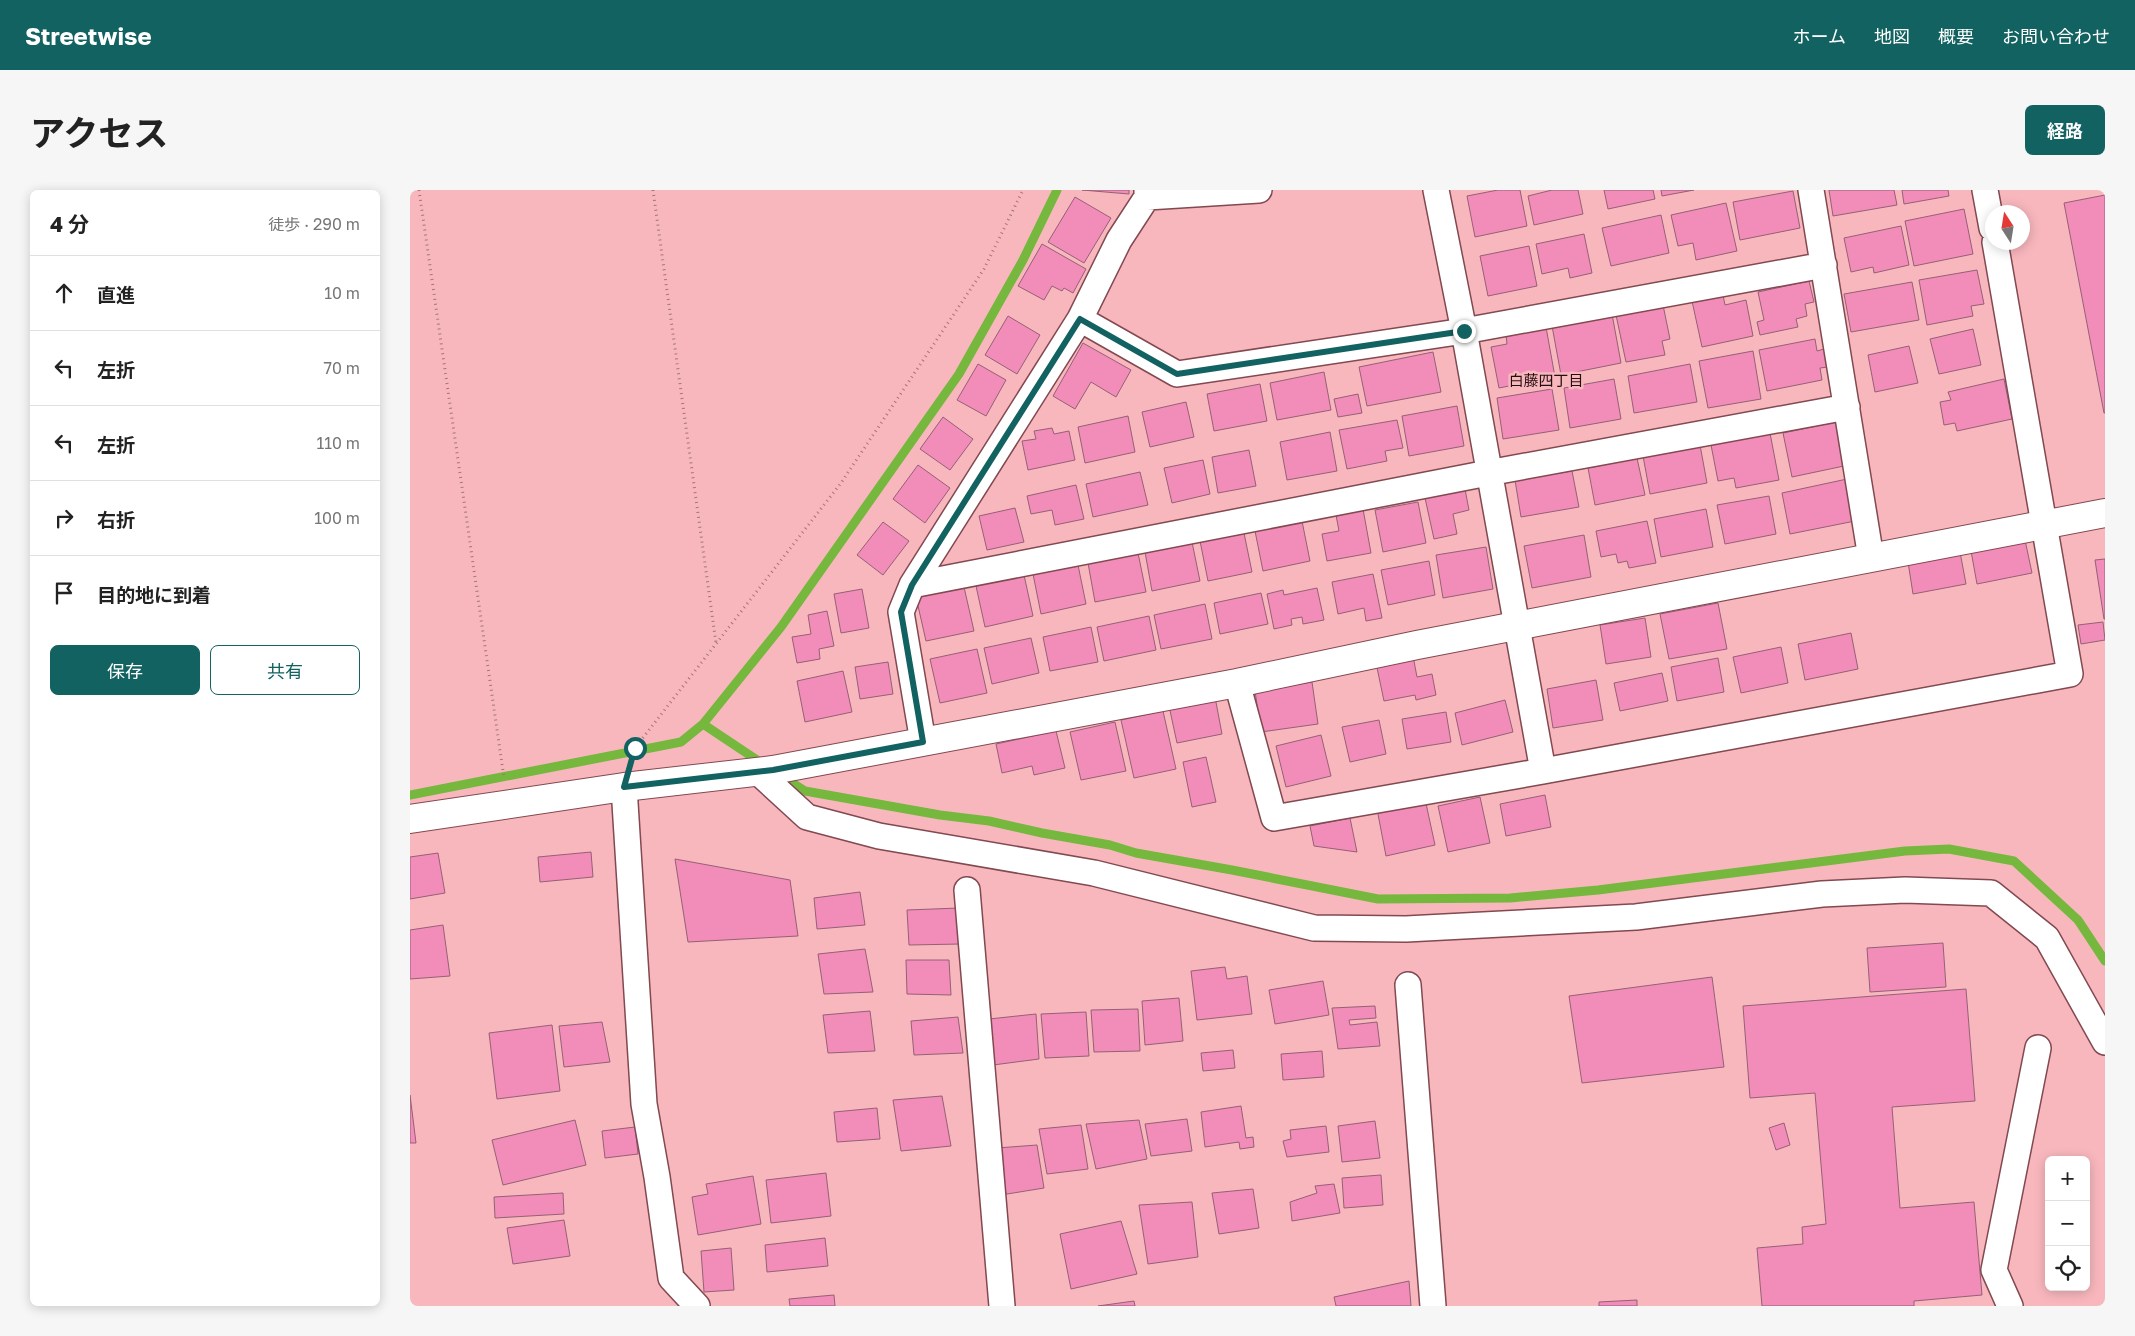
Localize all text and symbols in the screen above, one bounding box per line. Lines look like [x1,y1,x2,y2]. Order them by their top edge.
text: Streetwise [25,21,152,50]
text: ホーム [1793,25,1846,47]
text: 地図 [1874,25,1910,47]
text: 概要 [1938,25,1974,47]
text: お問い合わせ [2002,25,2110,47]
button: 経路 [2025,105,2105,155]
text: アクセス [30,112,168,154]
north arrow [1985,205,2030,250]
text: 4 分 [50,211,89,237]
text: 徒歩 · 290 m [268,214,360,234]
icon: ahead [50,279,78,307]
text: 直進 [97,283,135,306]
text: 10 m [324,283,360,303]
route end [1453,320,1476,343]
icon: left [50,354,78,382]
text: 左折 [97,358,135,381]
text: 70 m [323,358,360,378]
district label: 白藤四丁目 [1508,371,1584,389]
icon: left [50,429,78,457]
text: 左折 [97,433,135,456]
text: 110 m [316,433,360,453]
icon: right [50,504,78,532]
text: 右折 [97,508,135,531]
text: 100 m [314,508,360,528]
icon: arrive [50,579,78,607]
text: 目的地に到着 [97,583,211,606]
button: 保存 [50,645,200,695]
button: 共有 [210,645,360,695]
route start [624,737,647,760]
map controls [2045,1156,2090,1291]
button: + [2045,1156,2090,1201]
button: − [2045,1201,2090,1246]
button: locate [2045,1246,2090,1291]

